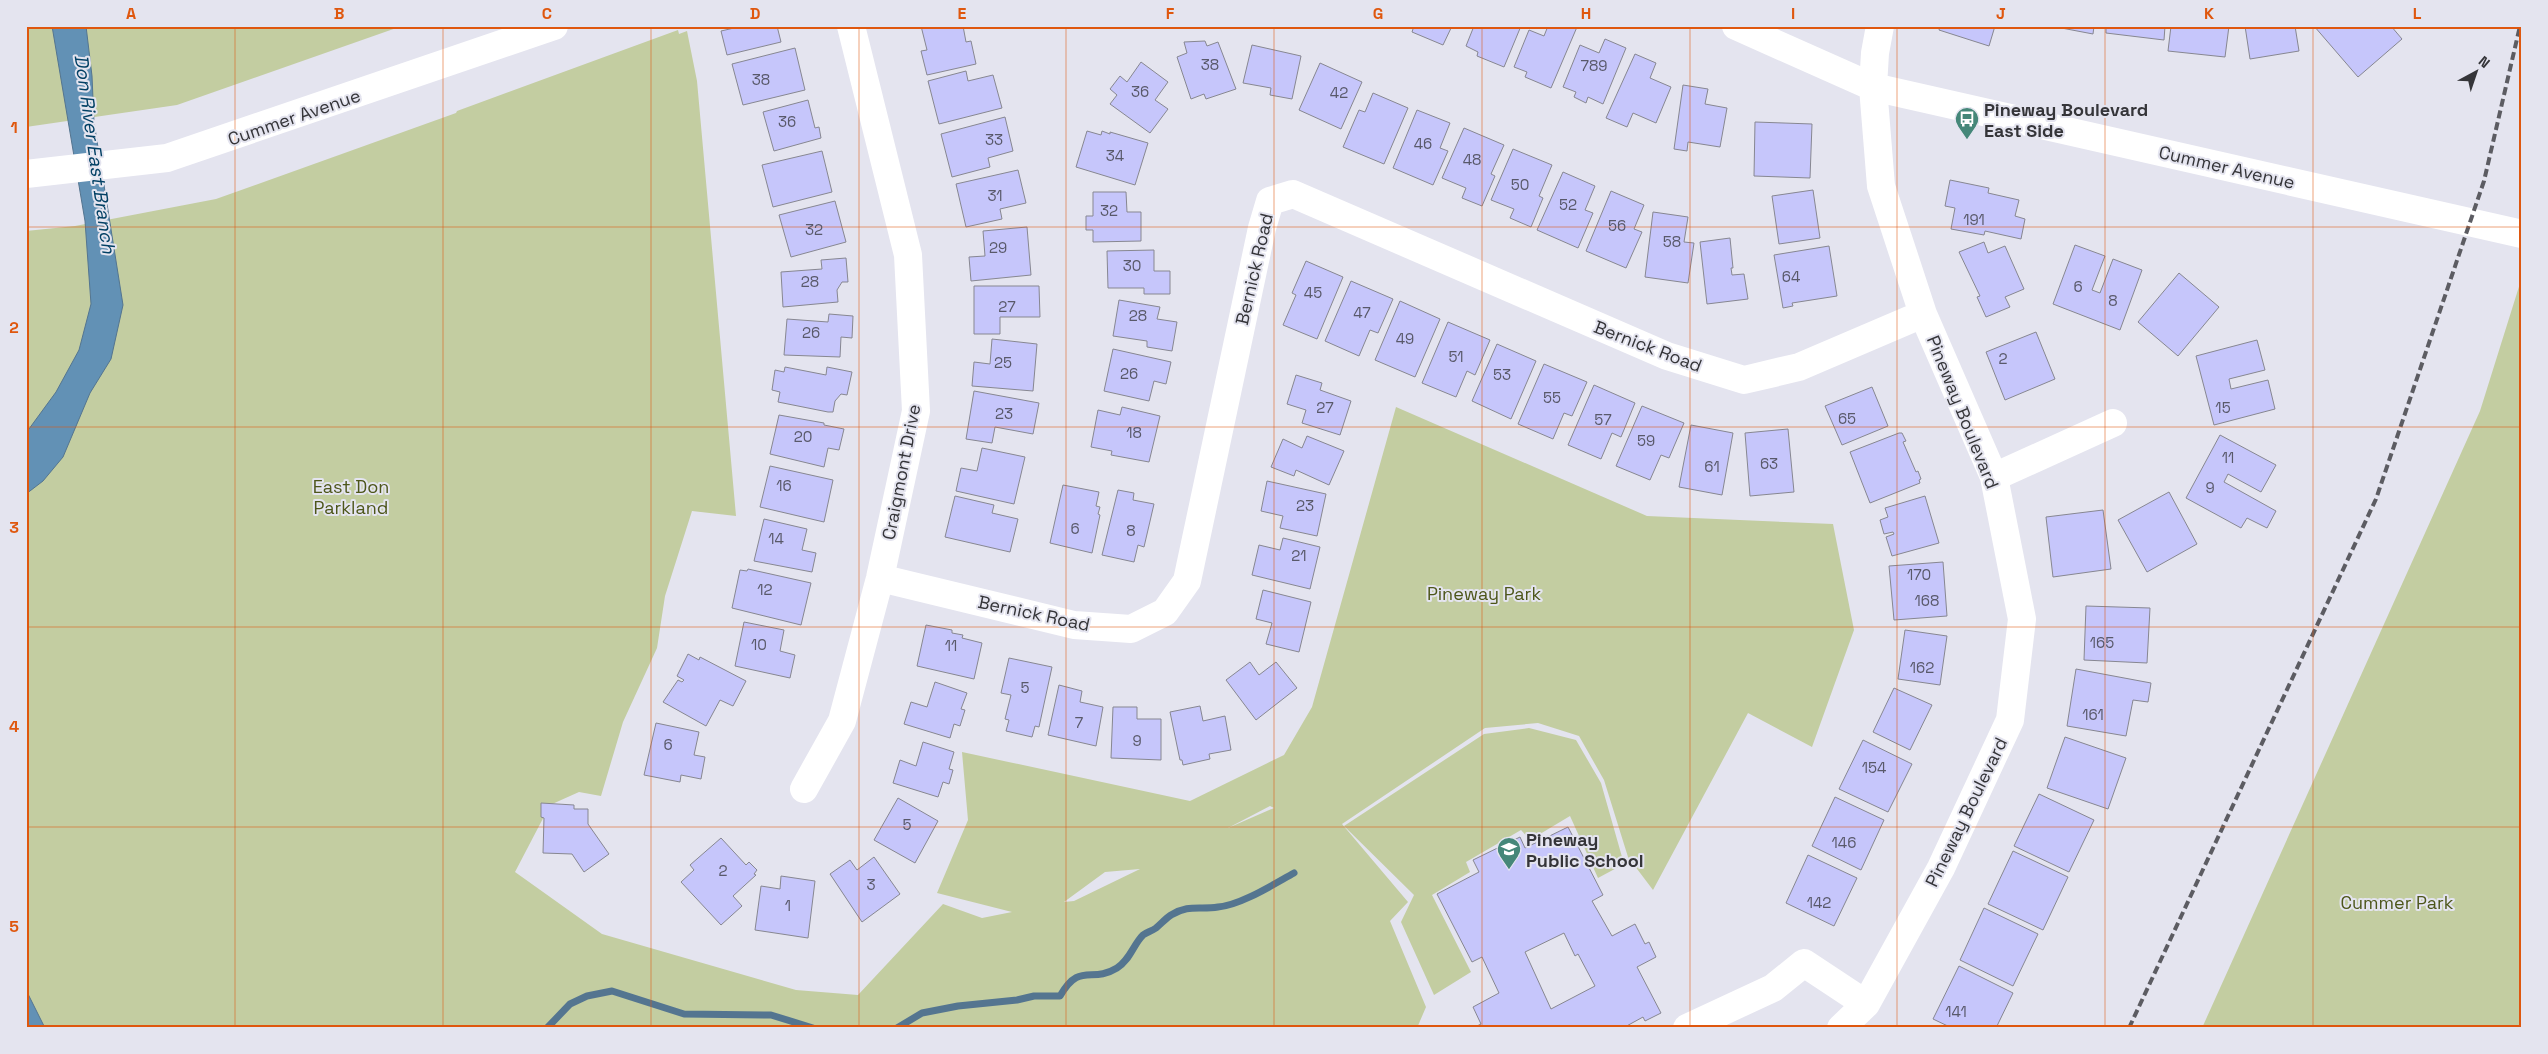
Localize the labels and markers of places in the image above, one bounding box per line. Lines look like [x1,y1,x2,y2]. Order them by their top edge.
place label: Pineway Boulevard East Side [1984,98,2148,142]
bus stop icon: Pineway Boulevard East Side [1954,106,1980,140]
place label: Pineway Public School [1526,828,1644,872]
school or university icon: Pineway Public School [1496,836,1522,870]

